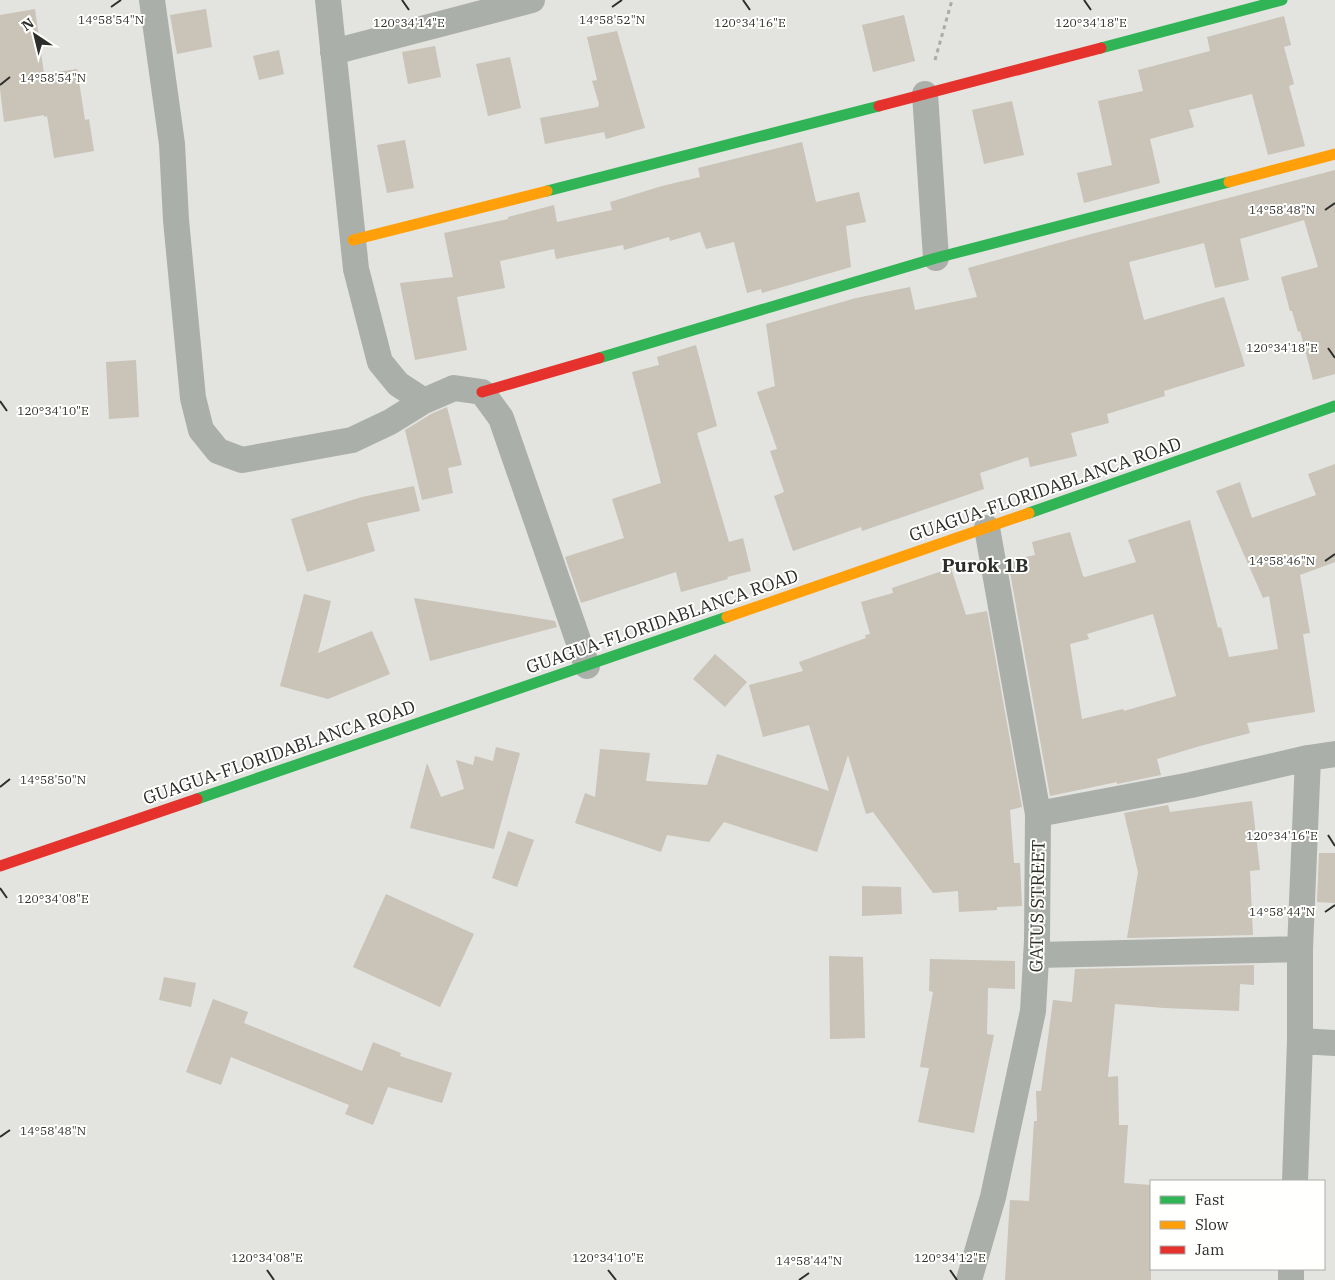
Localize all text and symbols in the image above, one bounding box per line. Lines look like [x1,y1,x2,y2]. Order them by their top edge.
north arrow [10,10,60,60]
text: 14°58'54"N [78,12,144,27]
text: 14°58'52"N [579,12,645,27]
text: N [18,14,37,35]
text: 120°34'14"E [373,15,445,30]
text: 120°34'16"E [714,15,786,30]
text: 120°34'18"E [1055,15,1127,30]
text: 14°58'54"N [20,70,86,85]
text: 14°58'48"N [1249,202,1315,217]
text: 120°34'18"E [1246,340,1318,355]
text: 120°34'10"E [17,403,89,418]
street label: GUAGUA-FLORIDABLANCA ROAD [906,431,1184,547]
district label: Purok 1B [942,553,1028,577]
text: 14°58'46"N [1249,553,1315,568]
street label: GUAGUA-FLORIDABLANCA ROAD [523,563,801,679]
street label: GUAGUA-FLORIDABLANCA ROAD [140,694,418,810]
text: 14°58'50"N [20,772,86,787]
text: 120°34'16"E [1246,828,1318,843]
street label: GATUS STREET [1024,839,1050,973]
text: 120°34'08"E [17,891,89,906]
text: 14°58'44"N [1249,904,1315,919]
text: 14°58'48"N [20,1123,86,1138]
legend [1150,1180,1325,1270]
text: Fast [1195,1190,1225,1209]
text: Slow [1195,1215,1229,1234]
text: Jam [1195,1240,1224,1259]
text: 120°34'08"E [231,1250,303,1265]
text: 120°34'10"E [572,1250,644,1265]
text: 120°34'12"E [914,1250,986,1265]
text: 14°58'44"N [776,1253,842,1268]

